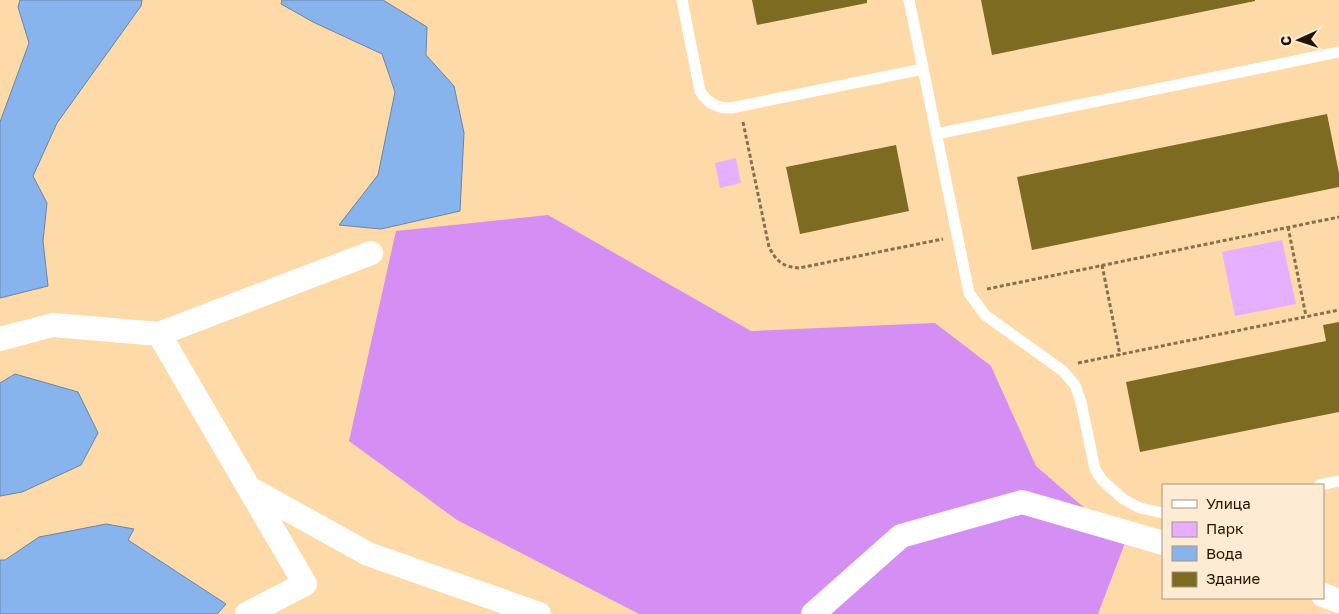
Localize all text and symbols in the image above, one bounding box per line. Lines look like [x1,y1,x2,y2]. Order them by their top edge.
north arrow [1274,15,1324,65]
text: С [1277,35,1294,46]
legend [1162,484,1324,599]
text: Улица [1206,494,1251,512]
text: Парк [1206,519,1244,537]
text: Вода [1206,544,1243,562]
text: Здание [1206,569,1260,587]

